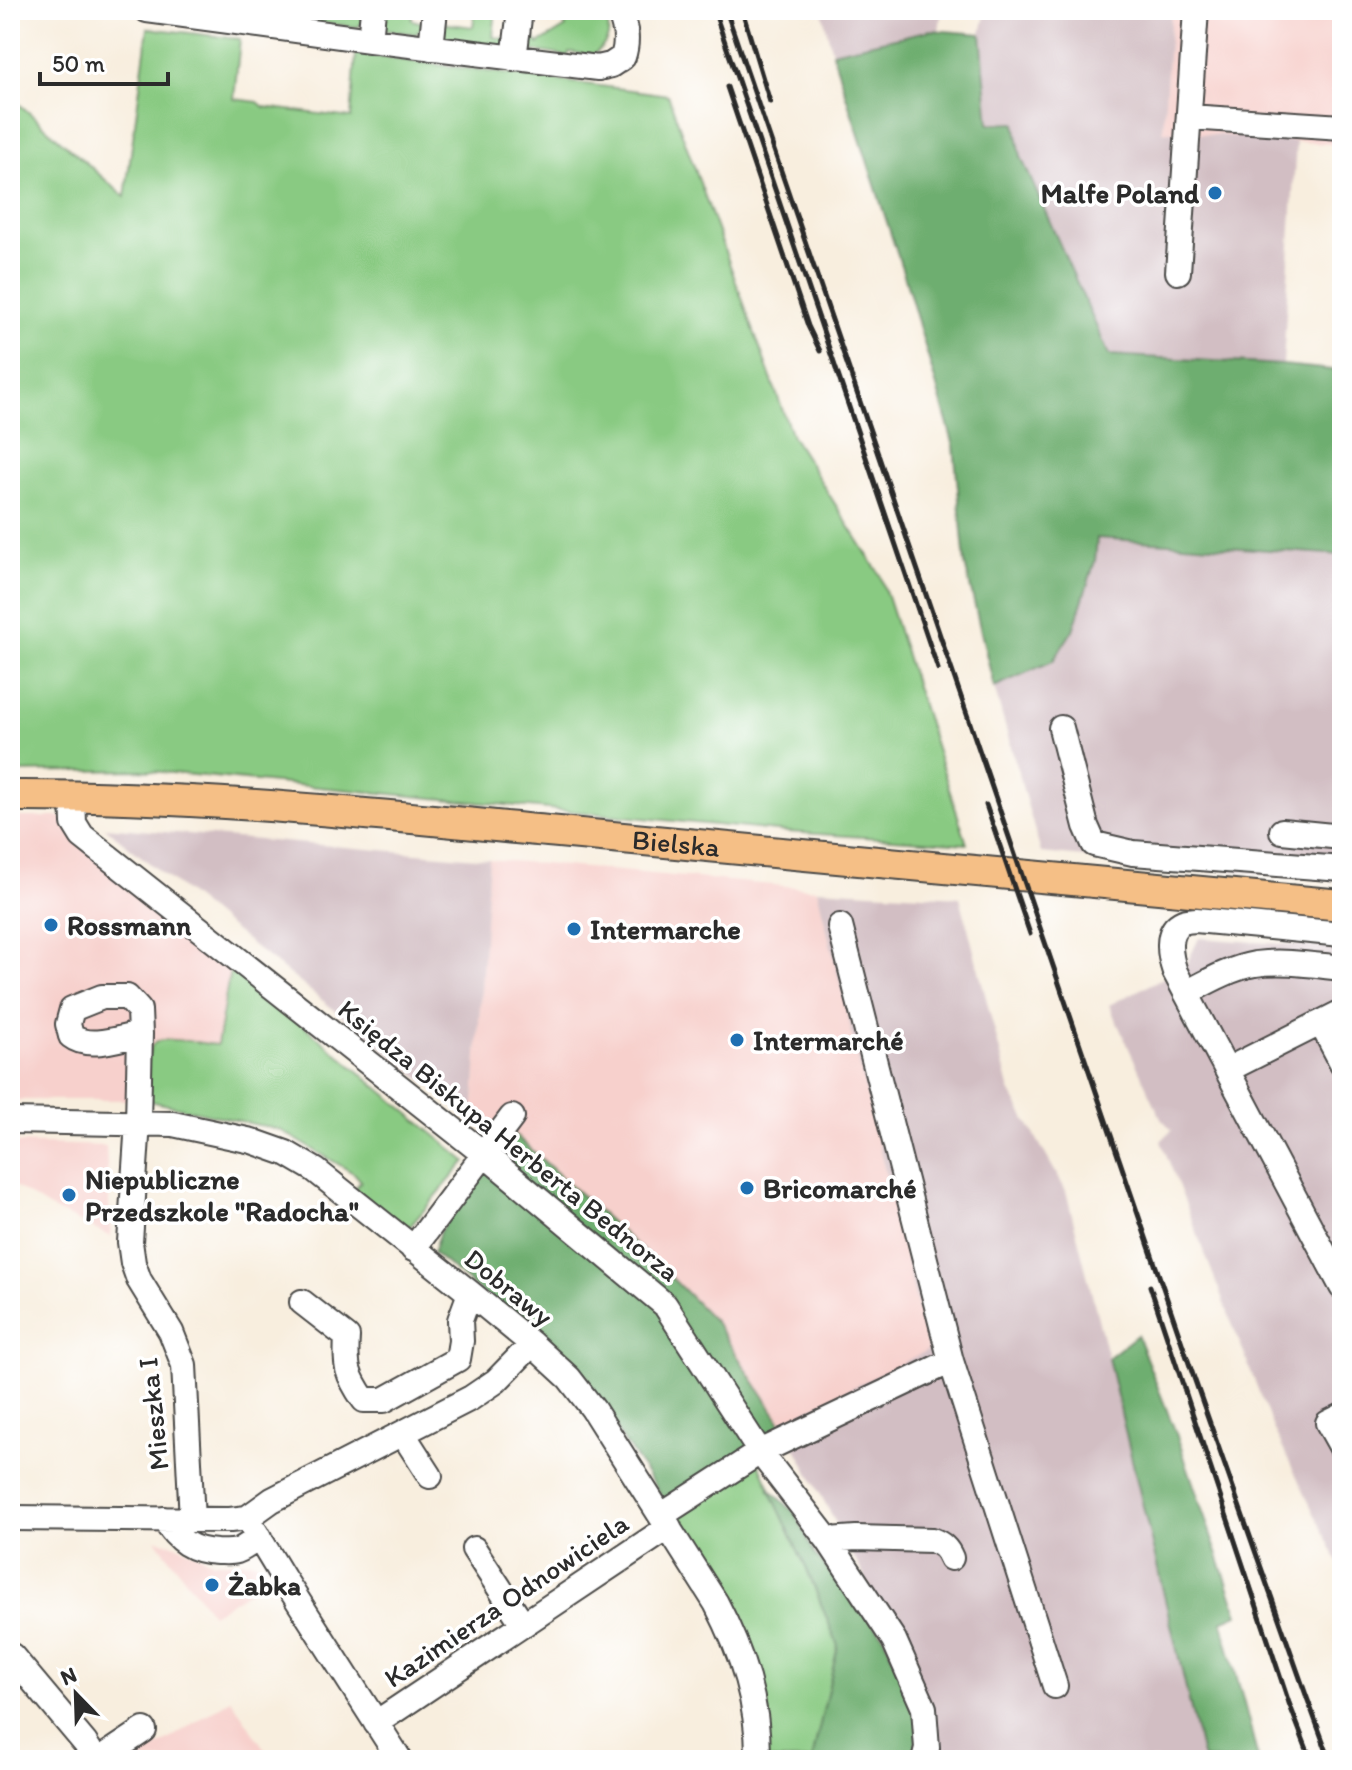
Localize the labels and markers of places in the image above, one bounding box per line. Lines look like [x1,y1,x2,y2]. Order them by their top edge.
place label: Malfe Poland [1041,176,1200,210]
marker: Malfe Poland [1206,184,1224,202]
place label: Rossmann [67,908,191,942]
place label: Intermarche [590,912,741,946]
marker: Rossmann [42,916,60,934]
marker: Intermarche [565,920,583,938]
place label: Intermarché [753,1023,904,1057]
marker: Intermarché [728,1031,746,1049]
place label: Niepubliczne Przedszkole "Radocha" [85,1162,359,1228]
place label: Bricomarché [763,1171,917,1205]
marker: Bricomarché [738,1179,756,1197]
marker: Niepubliczne Przedszkole "Radocha" [60,1186,78,1204]
place label: Żabka [228,1568,301,1602]
marker: Żabka [203,1576,221,1594]

